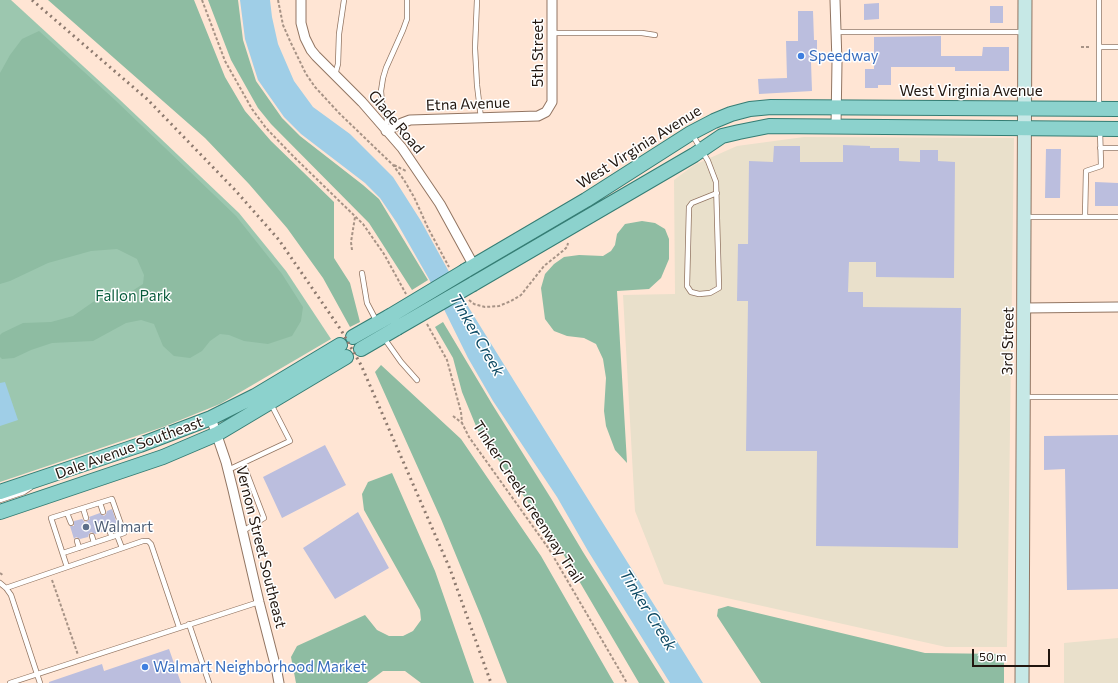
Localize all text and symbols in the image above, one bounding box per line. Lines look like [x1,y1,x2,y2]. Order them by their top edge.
street label: 5th Street [529,19,547,87]
place label: Speedway [809,47,878,65]
marker: Speedway [796,51,806,61]
street label: West Virginia Avenue [899,82,1043,100]
street label: Glade Road [364,87,428,157]
street label: Etna Avenue [426,94,510,114]
street label: West Virginia Avenue [573,101,705,193]
park label: Fallon Park [95,287,171,305]
water label: Tinker Creek [446,290,508,380]
street label: 3rd Street [998,307,1018,375]
street label: Dale Avenue Southeast [53,413,205,483]
street label: Tinker Creek Greenway Trail [469,417,587,587]
street label: Vernon Street Southeast [232,464,290,630]
place label: Walmart [94,518,153,536]
marker: Walmart [81,522,91,532]
water label: Tinker Creek [615,566,681,654]
scale bar [974,641,1052,667]
text: 50 m [979,649,1007,663]
place label: Walmart Neighborhood Market [153,658,367,676]
marker: Walmart Neighborhood Market [140,662,150,672]

